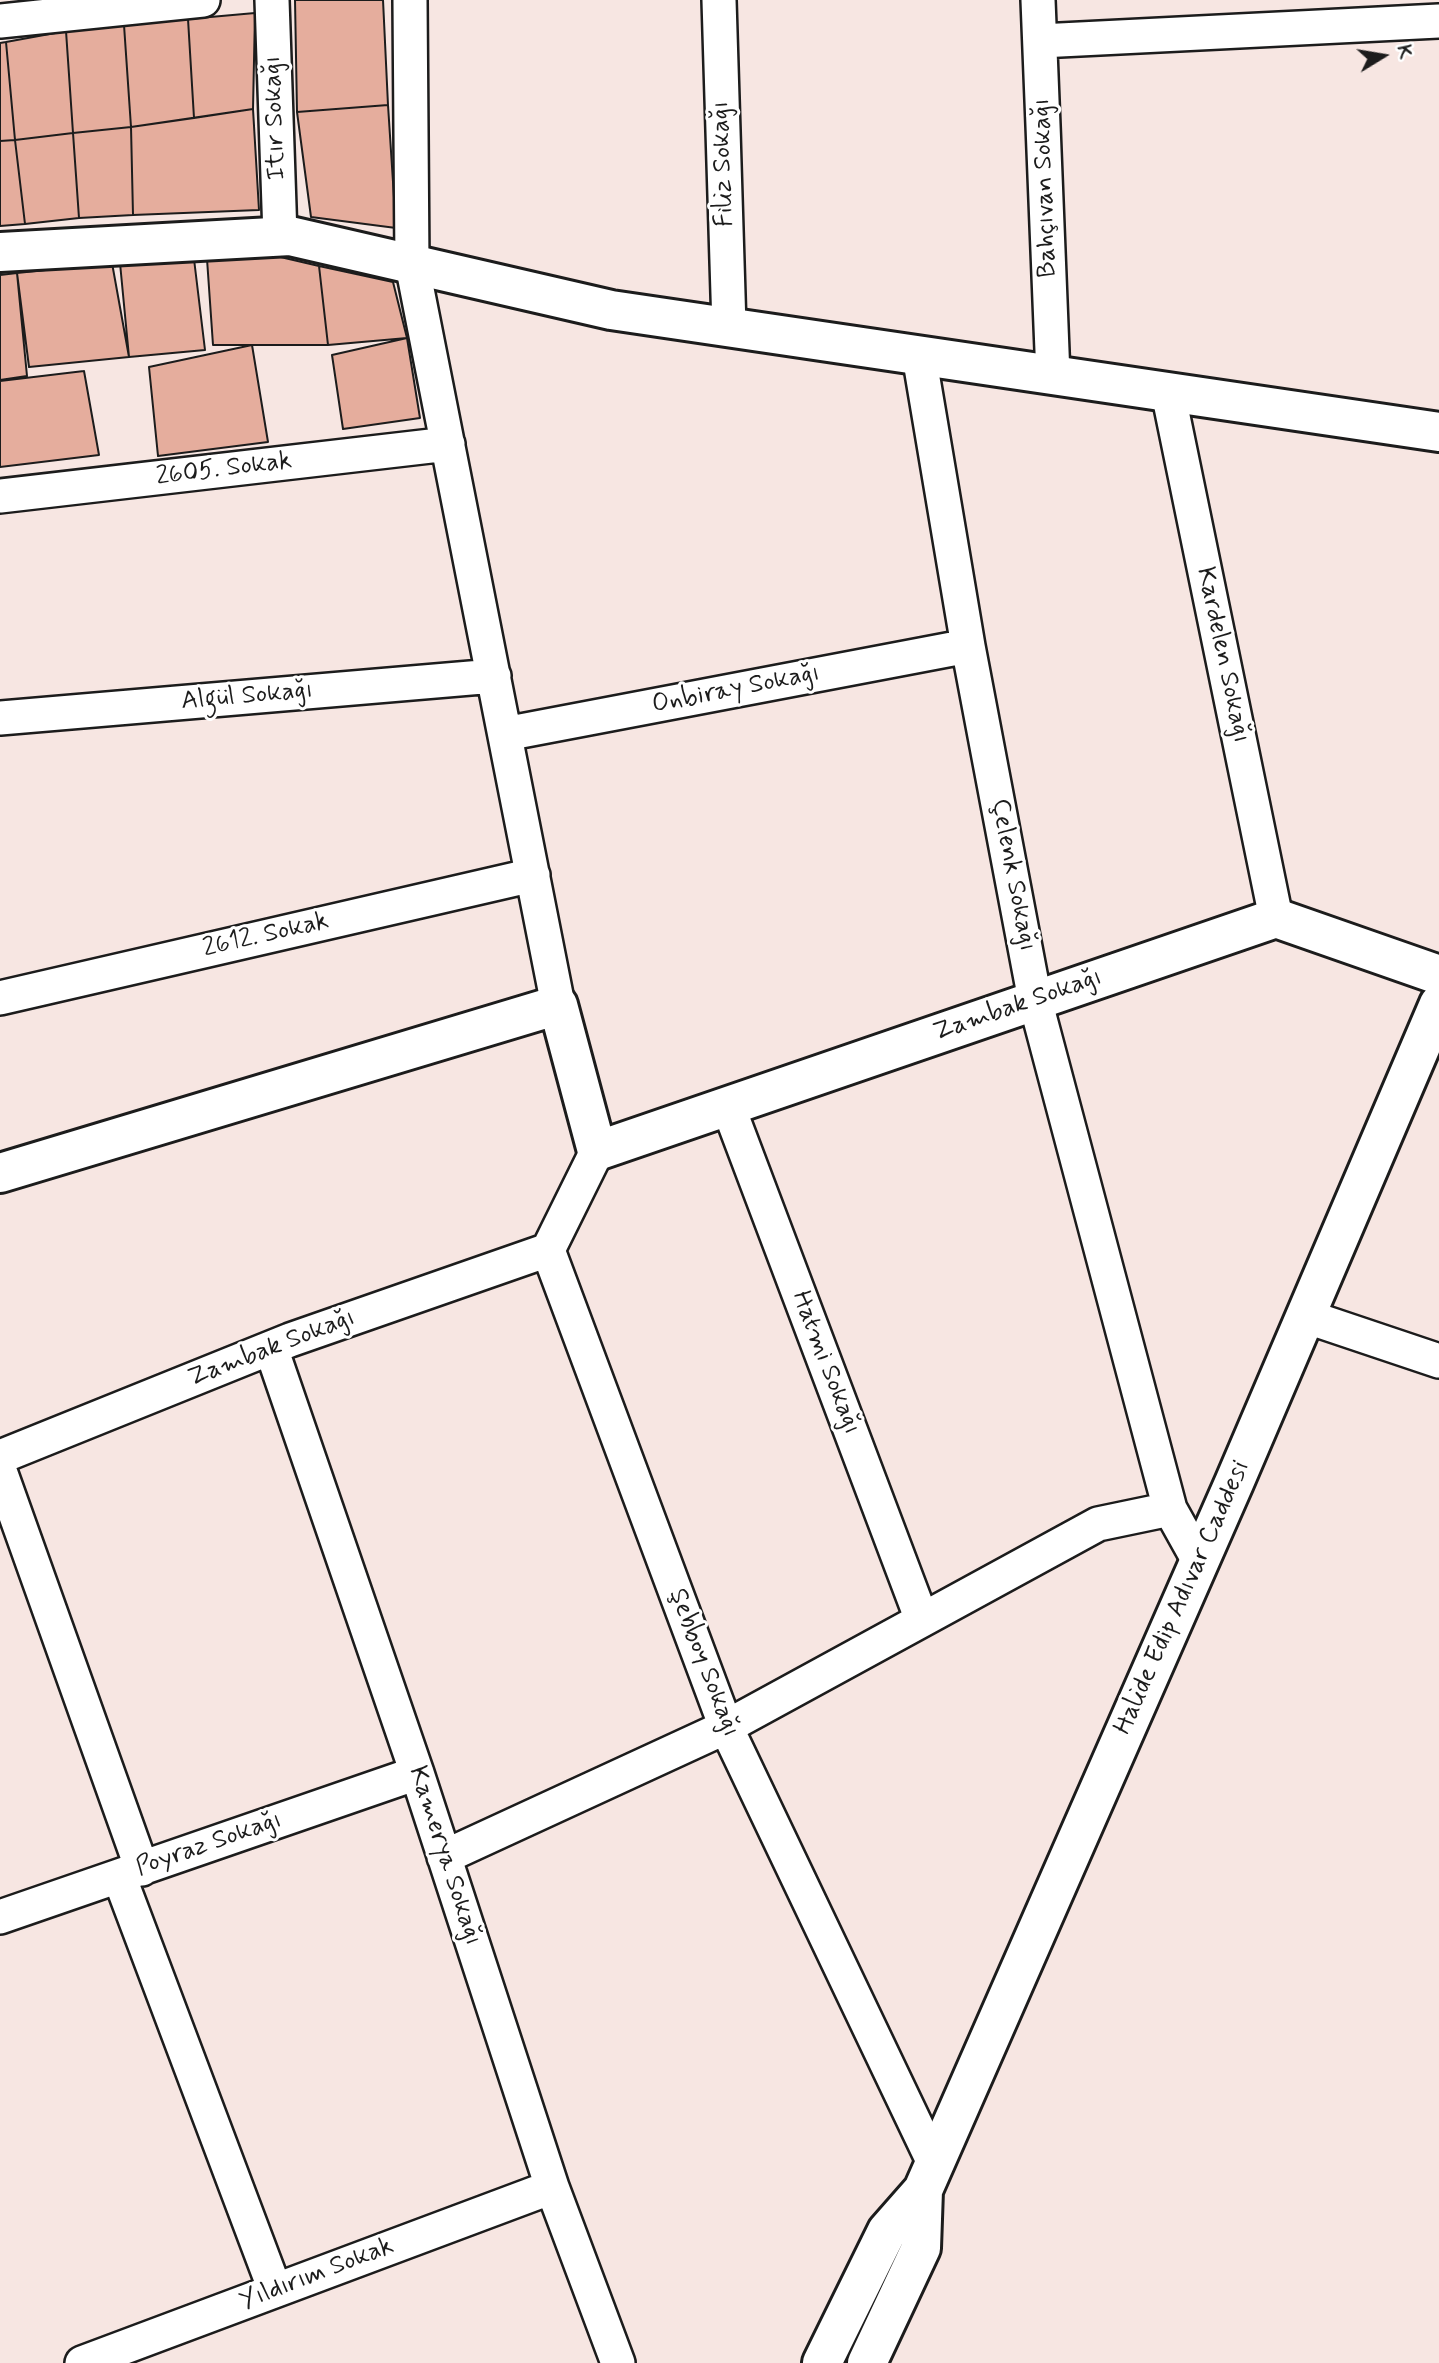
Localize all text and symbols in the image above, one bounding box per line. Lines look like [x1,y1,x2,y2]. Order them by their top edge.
north arrow [1348,21,1418,91]
text: K [1391,43,1418,61]
street label: Itır Sokağı [258,55,294,181]
street label: Bahçıvan Sokağı [1027,98,1065,278]
street label: Filiz Sokağı [706,101,742,227]
street label: 2605. Sokak [154,446,294,494]
street label: Kardelen Sokağı [1188,564,1256,746]
street label: Onbiray Sokağı [649,658,823,722]
street label: Algül Sokağı [180,676,314,718]
street label: Çelenk Sokağı [982,796,1042,954]
street label: 2612. Sokak [200,906,332,966]
street label: Zambak Sokağı [930,963,1106,1049]
street label: Hatmi Sokağı [783,1287,867,1439]
street label: Zambak Sokağı [184,1303,360,1395]
street label: Halide Edip Adıvar Caddesi [1108,1456,1258,1740]
street label: Şebboy Sokağı [660,1584,746,1742]
street label: Kamerya Sokağı [400,1762,488,1950]
street label: Poyraz Sokağı [132,1806,286,1884]
street label: Yıldırım Sokak [236,2231,398,2319]

